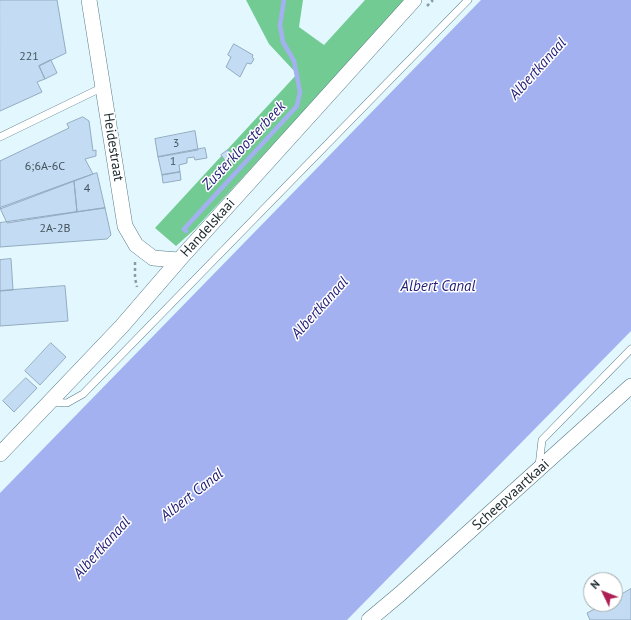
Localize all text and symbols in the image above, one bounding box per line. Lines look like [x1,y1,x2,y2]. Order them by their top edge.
water label: Albertkanaal [506,34,570,104]
house number: 221 [19,50,39,64]
water label: Zusterkloosterbeek [198,98,290,194]
street label: Heidestraat [99,112,127,182]
house number: 3 [173,137,179,151]
house number: 1 [170,155,176,169]
house number: 6;6A-6C [25,160,65,174]
house number: 4 [84,182,90,196]
street label: Handelskaai [177,195,239,261]
house number: 2A-2B [40,222,70,236]
water label: Albertkanaal [288,273,352,343]
water label: Albert Canal [401,278,475,296]
street label: Scheepvaartkaai [469,456,553,534]
water label: Albert Canal [157,465,227,525]
water label: Albertkanaal [70,513,134,583]
north arrow [583,572,623,612]
text: N [587,577,603,592]

